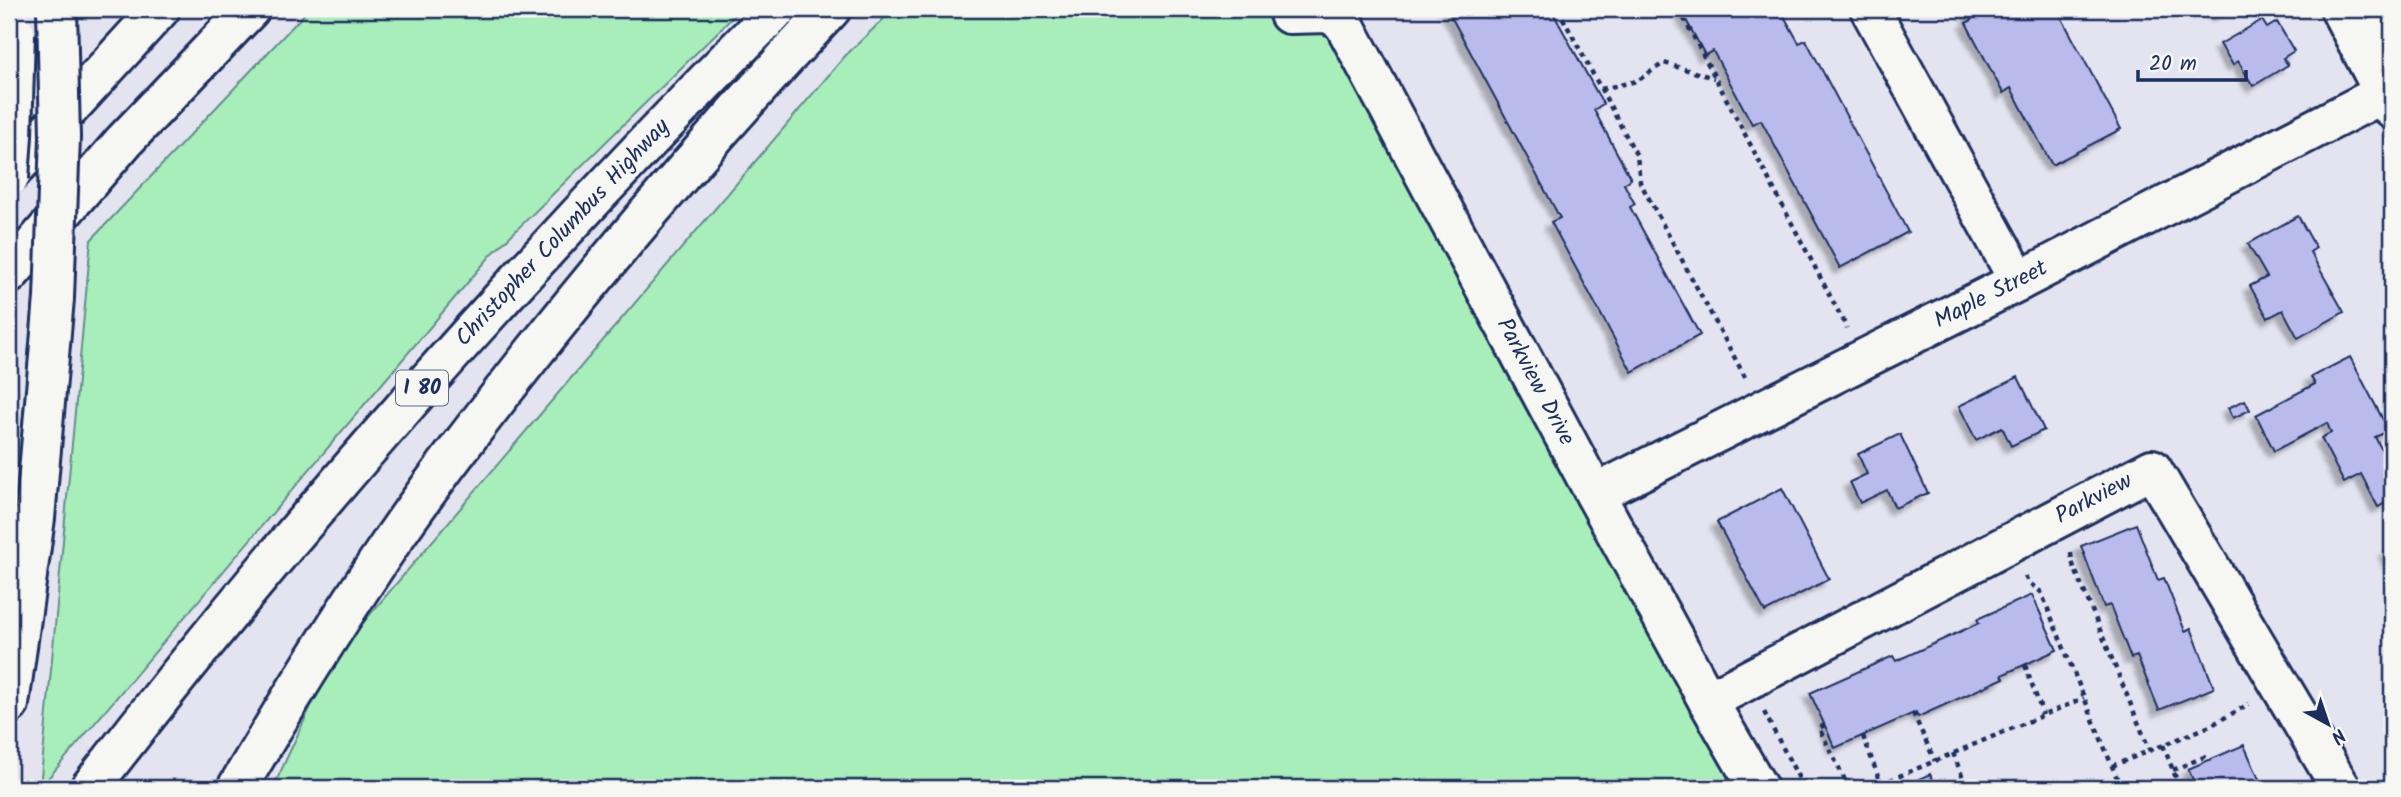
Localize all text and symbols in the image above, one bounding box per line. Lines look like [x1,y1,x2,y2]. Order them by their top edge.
scale bar [2138,38,2247,82]
text: 20 m [2149,48,2197,81]
street label: Christopher Columbus Highway [447,110,679,355]
street label: Maple Street [1928,250,2055,339]
street label: Parkview Drive [1486,312,1584,452]
road number: I 80 [396,370,448,406]
street label: Parkview [2049,463,2139,534]
north arrow [2292,688,2362,758]
text: N [2323,720,2352,751]

